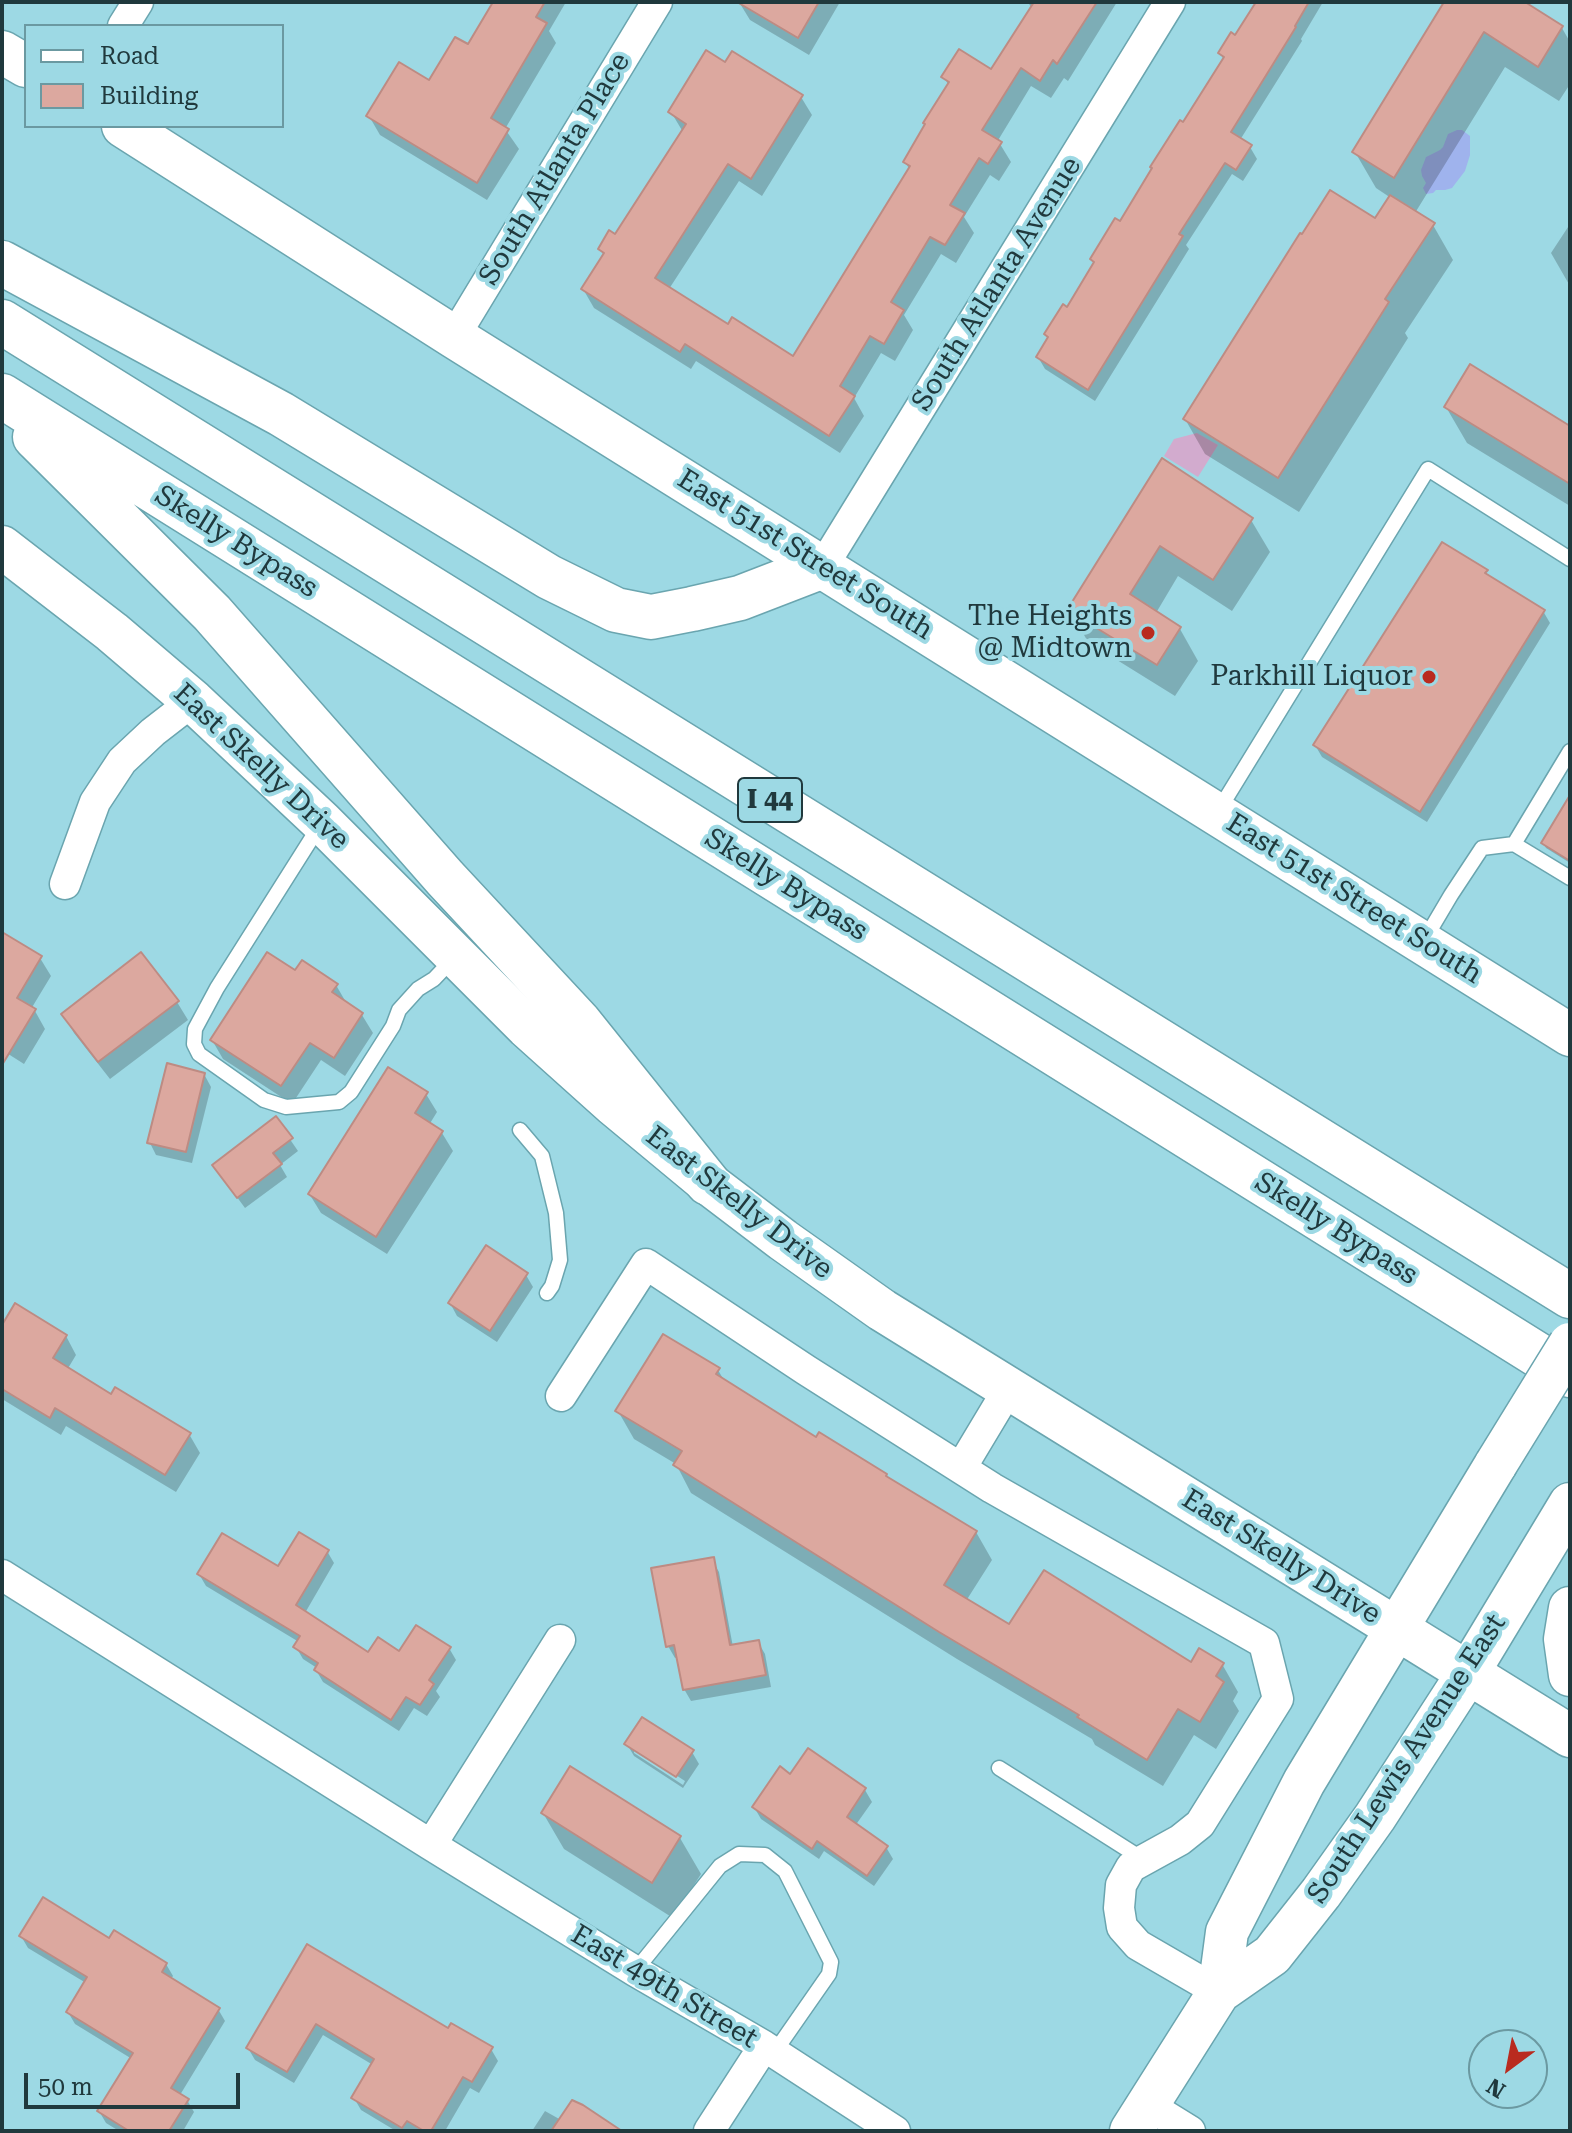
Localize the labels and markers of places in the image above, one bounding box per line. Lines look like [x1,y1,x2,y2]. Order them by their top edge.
place label: The Heights @ Midtown [968,600,1132,666]
marker: The Heights @ Midtown [1139,624,1157,642]
place label: Parkhill Liquor [1210,660,1413,694]
marker: Parkhill Liquor [1420,668,1438,686]

